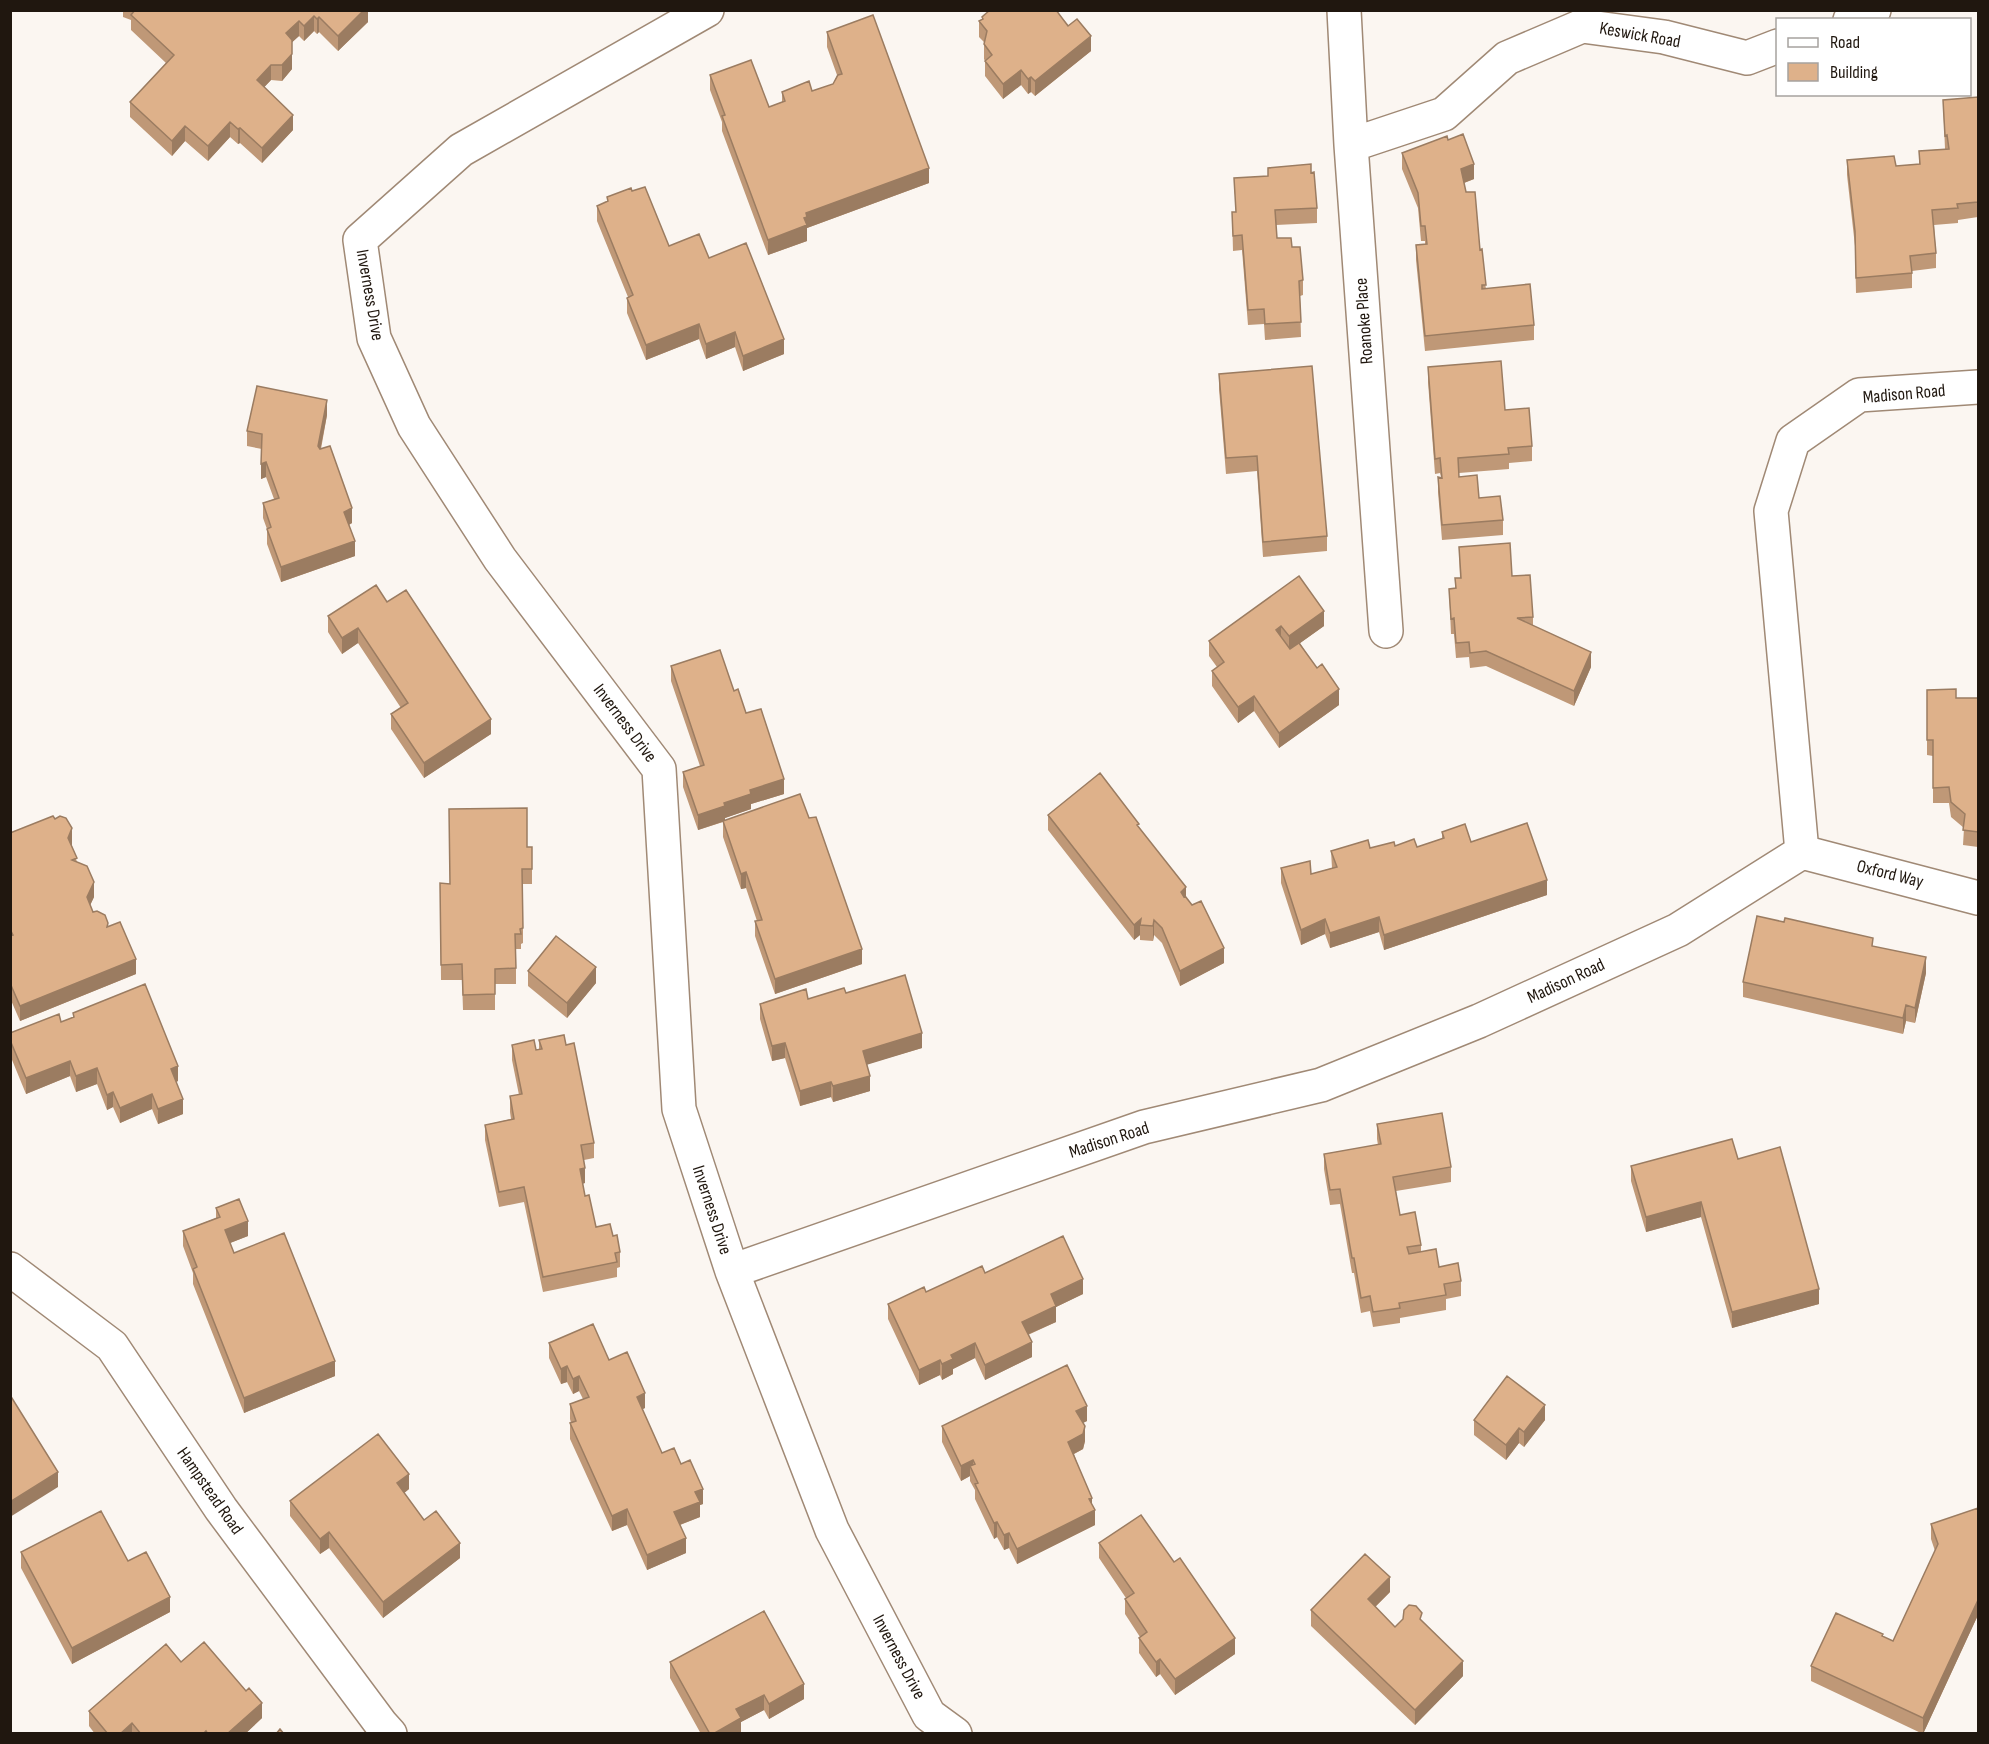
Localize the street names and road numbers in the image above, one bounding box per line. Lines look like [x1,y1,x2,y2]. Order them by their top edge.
street label: Keswick Road [1598,18,1682,52]
street label: Inverness Drive [352,248,388,342]
street label: Roanoke Place [1351,277,1377,365]
street label: Madison Road [1862,380,1946,408]
street label: Inverness Drive [589,680,661,766]
street label: Oxford Way [1854,856,1926,892]
street label: Madison Road [1524,954,1608,1008]
street label: Madison Road [1066,1117,1152,1163]
street label: Inverness Drive [688,1163,736,1257]
street label: Hampstead Road [172,1443,248,1539]
street label: Inverness Drive [868,1611,930,1703]

